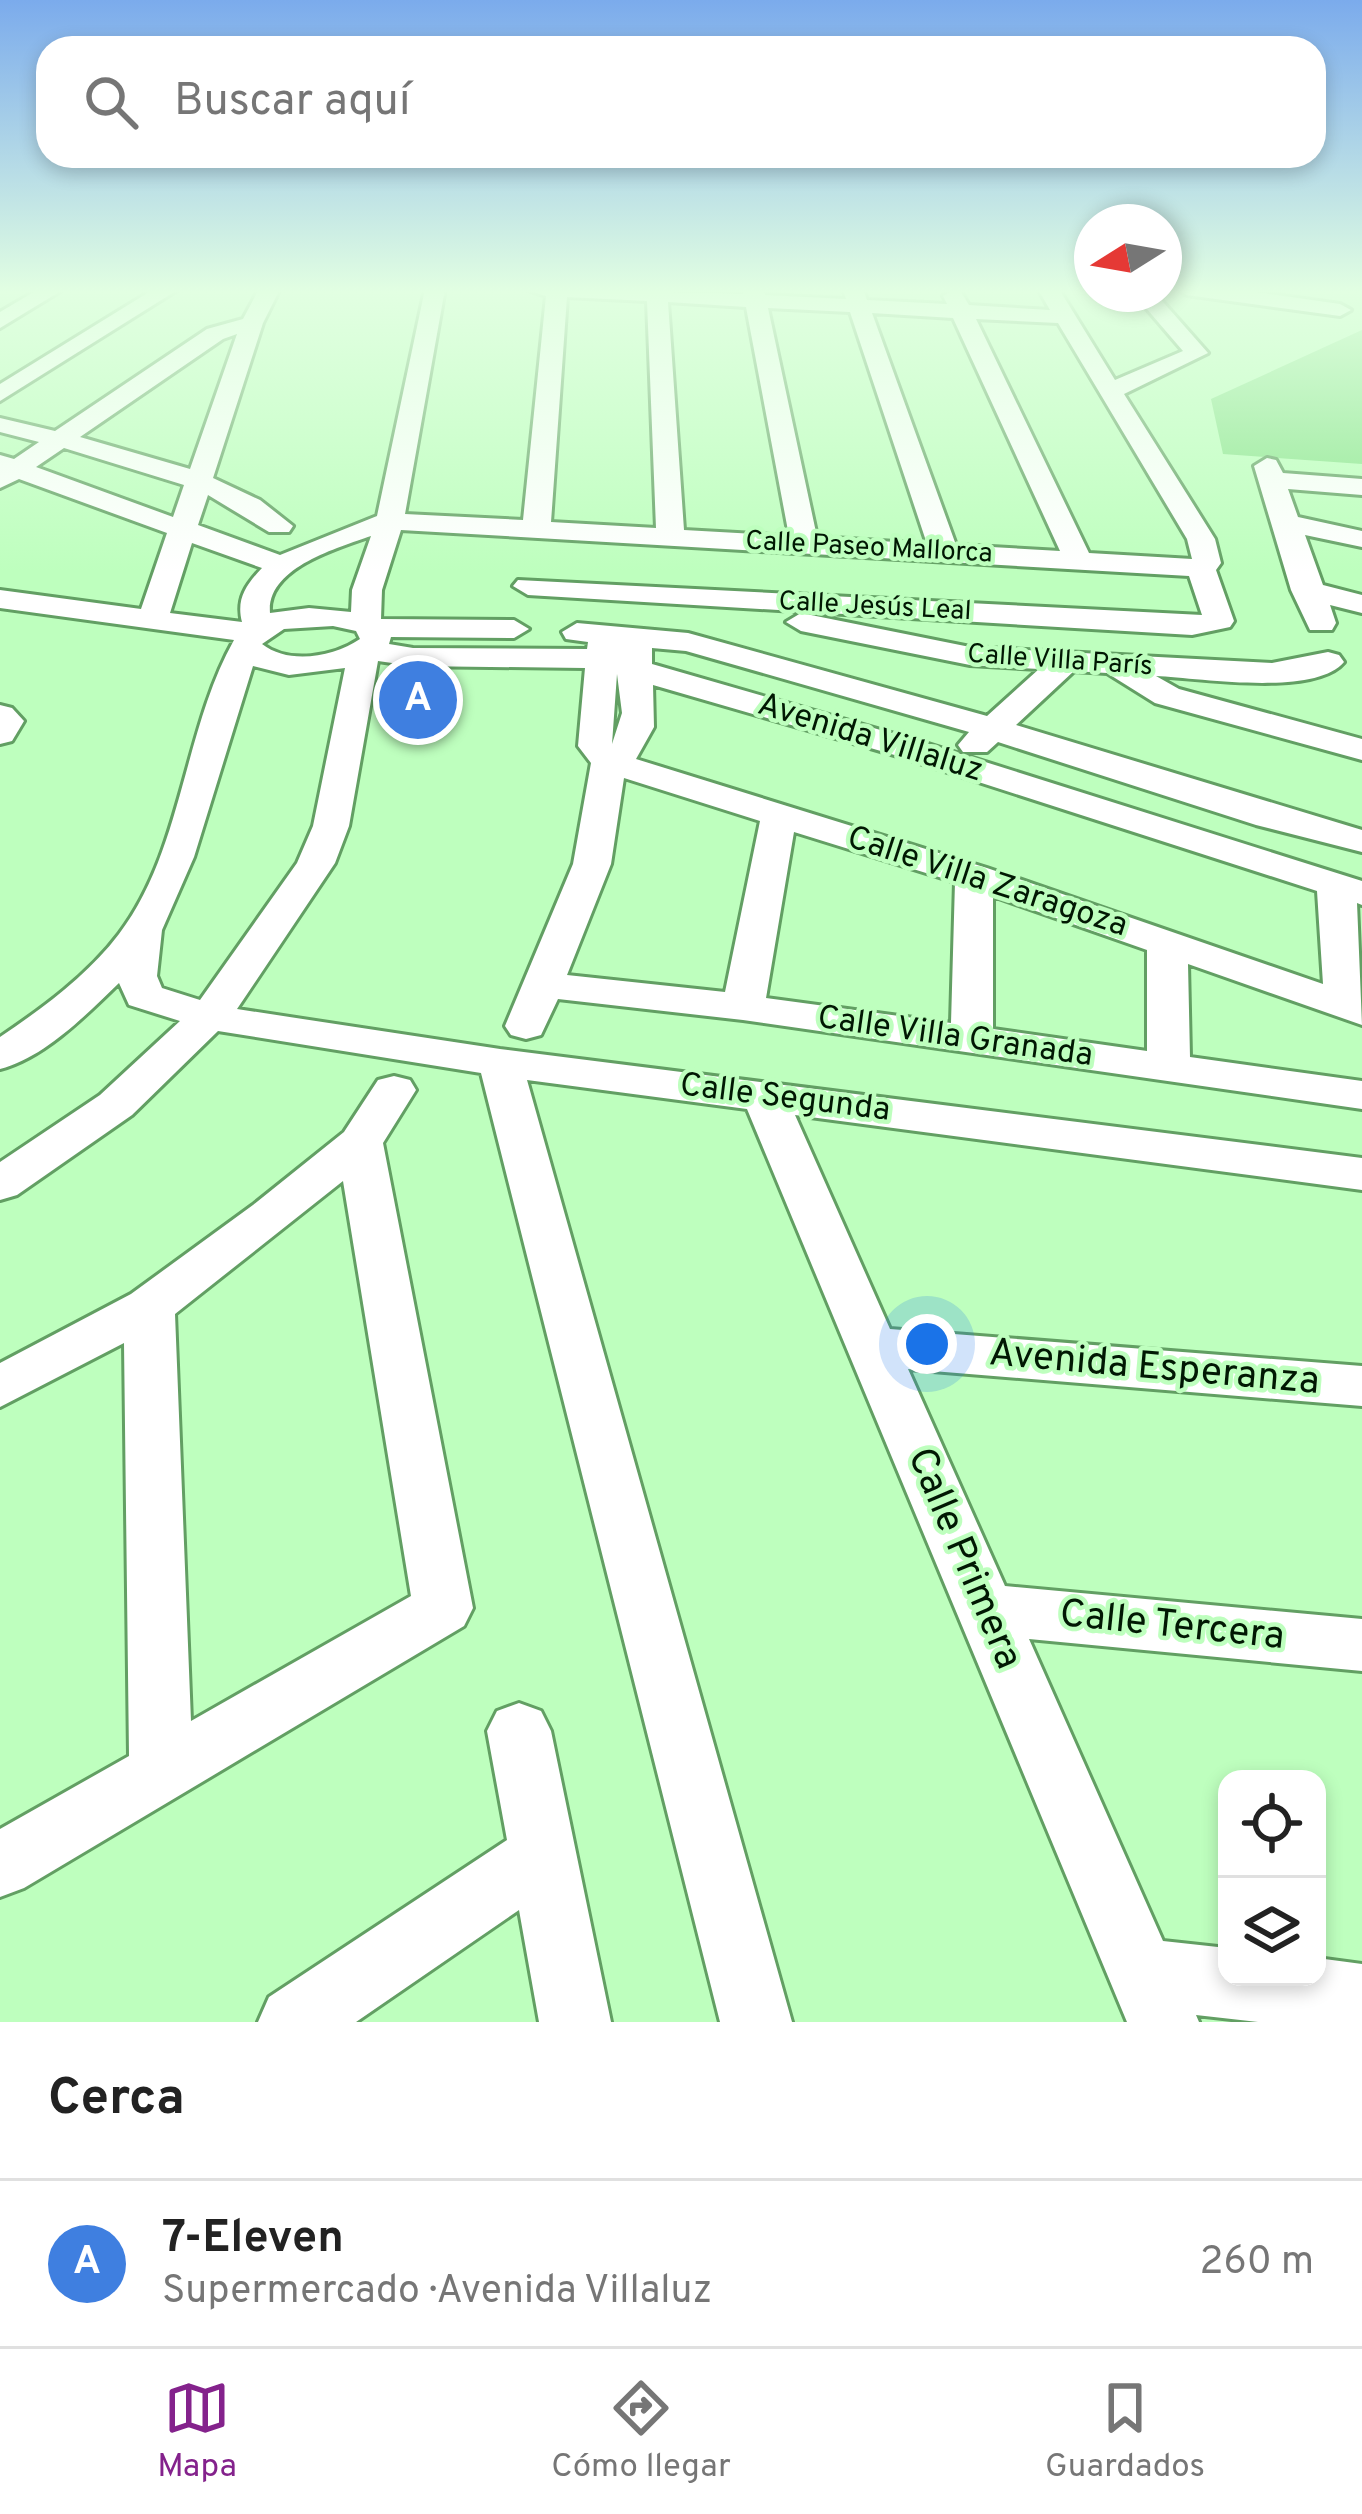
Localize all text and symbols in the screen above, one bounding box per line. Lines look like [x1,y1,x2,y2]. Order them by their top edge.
search box [36,36,1326,168]
icon: search [78,69,144,135]
text: Buscar aquí [174,74,410,131]
north arrow [1074,204,1182,312]
street label: Calle Paseo Mallorca [744,525,994,571]
street label: Calle Jesús Leal [778,585,972,629]
street label: Calle Villa París [966,638,1154,684]
pin: A [379,655,457,745]
street label: Avenida Villaluz [752,685,988,793]
street label: Calle Villa Zaragoza [842,818,1132,948]
street label: Calle Villa Granada [815,998,1095,1078]
street label: Calle Segunda [678,1065,892,1133]
your location [897,1314,957,1374]
street label: Avenida Esperanza [987,1330,1321,1408]
street label: Calle Primera [894,1441,1032,1677]
street label: Calle Tercera [1057,1591,1287,1663]
map controls [1218,1770,1326,1986]
button: locate [1218,1770,1326,1878]
button: layers [1218,1878,1326,1986]
text: Cerca [48,2068,185,2133]
text: 7-Eleven [162,2211,344,2268]
text: A [73,2239,101,2288]
text: 260 m [1200,2239,1314,2288]
text: Supermercado · Avenida Villaluz [162,2268,712,2317]
tab: Mapa [157,2375,237,2489]
tab: Cómo llegar [551,2375,731,2489]
tab: Guardados [1045,2375,1205,2489]

